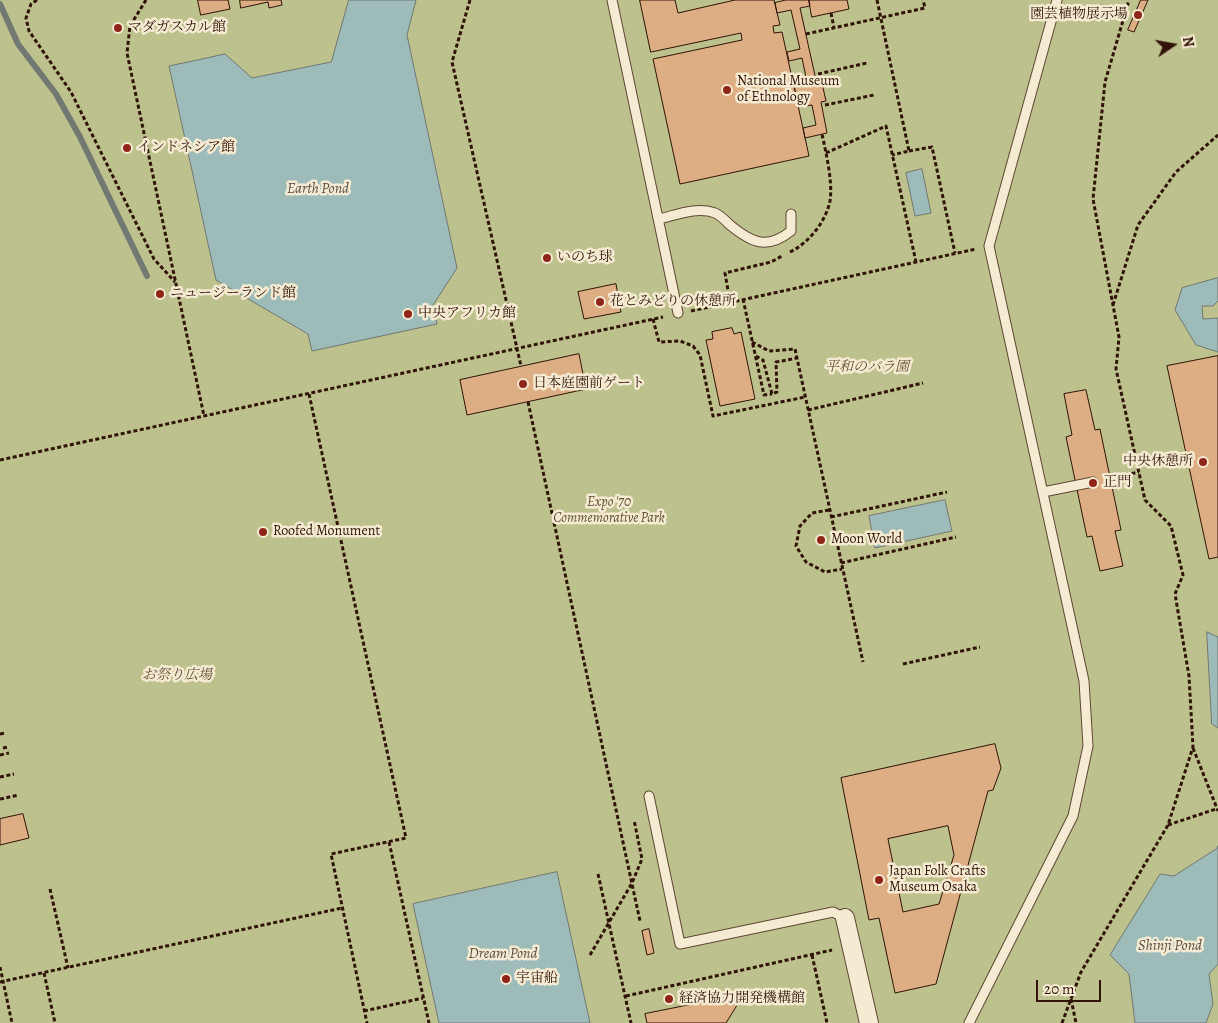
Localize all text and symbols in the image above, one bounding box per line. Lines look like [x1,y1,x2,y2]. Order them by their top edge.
place label: 園芸植物展示場 [1030,7,1128,23]
marker: 園芸植物展示場 [1132,9,1144,21]
place label: マダガスカル館 [128,20,226,36]
north arrow [1148,20,1198,70]
marker: マダガスカル館 [112,22,124,34]
text: N [1178,35,1199,49]
place label: National Museum of Ethnology [737,74,840,106]
marker: National Museum of Ethnology [721,84,733,96]
place label: インドネシア館 [137,140,235,156]
marker: インドネシア館 [121,142,133,154]
water label: Earth Pond [287,180,349,198]
place label: いのち球 [557,250,613,266]
marker: いのち球 [541,252,553,264]
place label: ニュージーランド館 [170,286,296,302]
marker: ニュージーランド館 [154,288,166,300]
place label: 花とみどりの休憩所 [610,294,736,310]
marker: 花とみどりの休憩所 [594,296,606,308]
place label: 中央アフリカ館 [418,306,516,322]
marker: 中央アフリカ館 [402,308,414,320]
park label: 平和のバラ園 [825,360,909,376]
place label: 日本庭園前ゲート [533,376,645,392]
marker: 日本庭園前ゲート [517,378,529,390]
place label: 中央休憩所 [1123,454,1193,470]
marker: 中央休憩所 [1197,456,1209,468]
place label: 正門 [1103,475,1131,491]
marker: 正門 [1087,477,1099,489]
park label: Expo '70 Commemorative Park [553,495,665,528]
place label: Roofed Monument [273,524,380,540]
marker: Roofed Monument [257,526,269,538]
place label: Moon World [831,532,902,548]
marker: Moon World [815,534,827,546]
park label: お祭り広場 [142,668,212,684]
place label: Japan Folk Crafts Museum Osaka [889,864,986,896]
marker: Japan Folk Crafts Museum Osaka [873,874,885,886]
water label: Shinji Pond [1138,937,1202,955]
water label: Dream Pond [469,945,537,963]
scale bar [1038,970,1103,1002]
place label: 宇宙船 [516,971,558,987]
marker: 宇宙船 [500,973,512,985]
text: 20 m [1044,979,1075,999]
place label: 経済協力開発機構館 [679,991,805,1007]
marker: 経済協力開発機構館 [663,993,675,1005]

